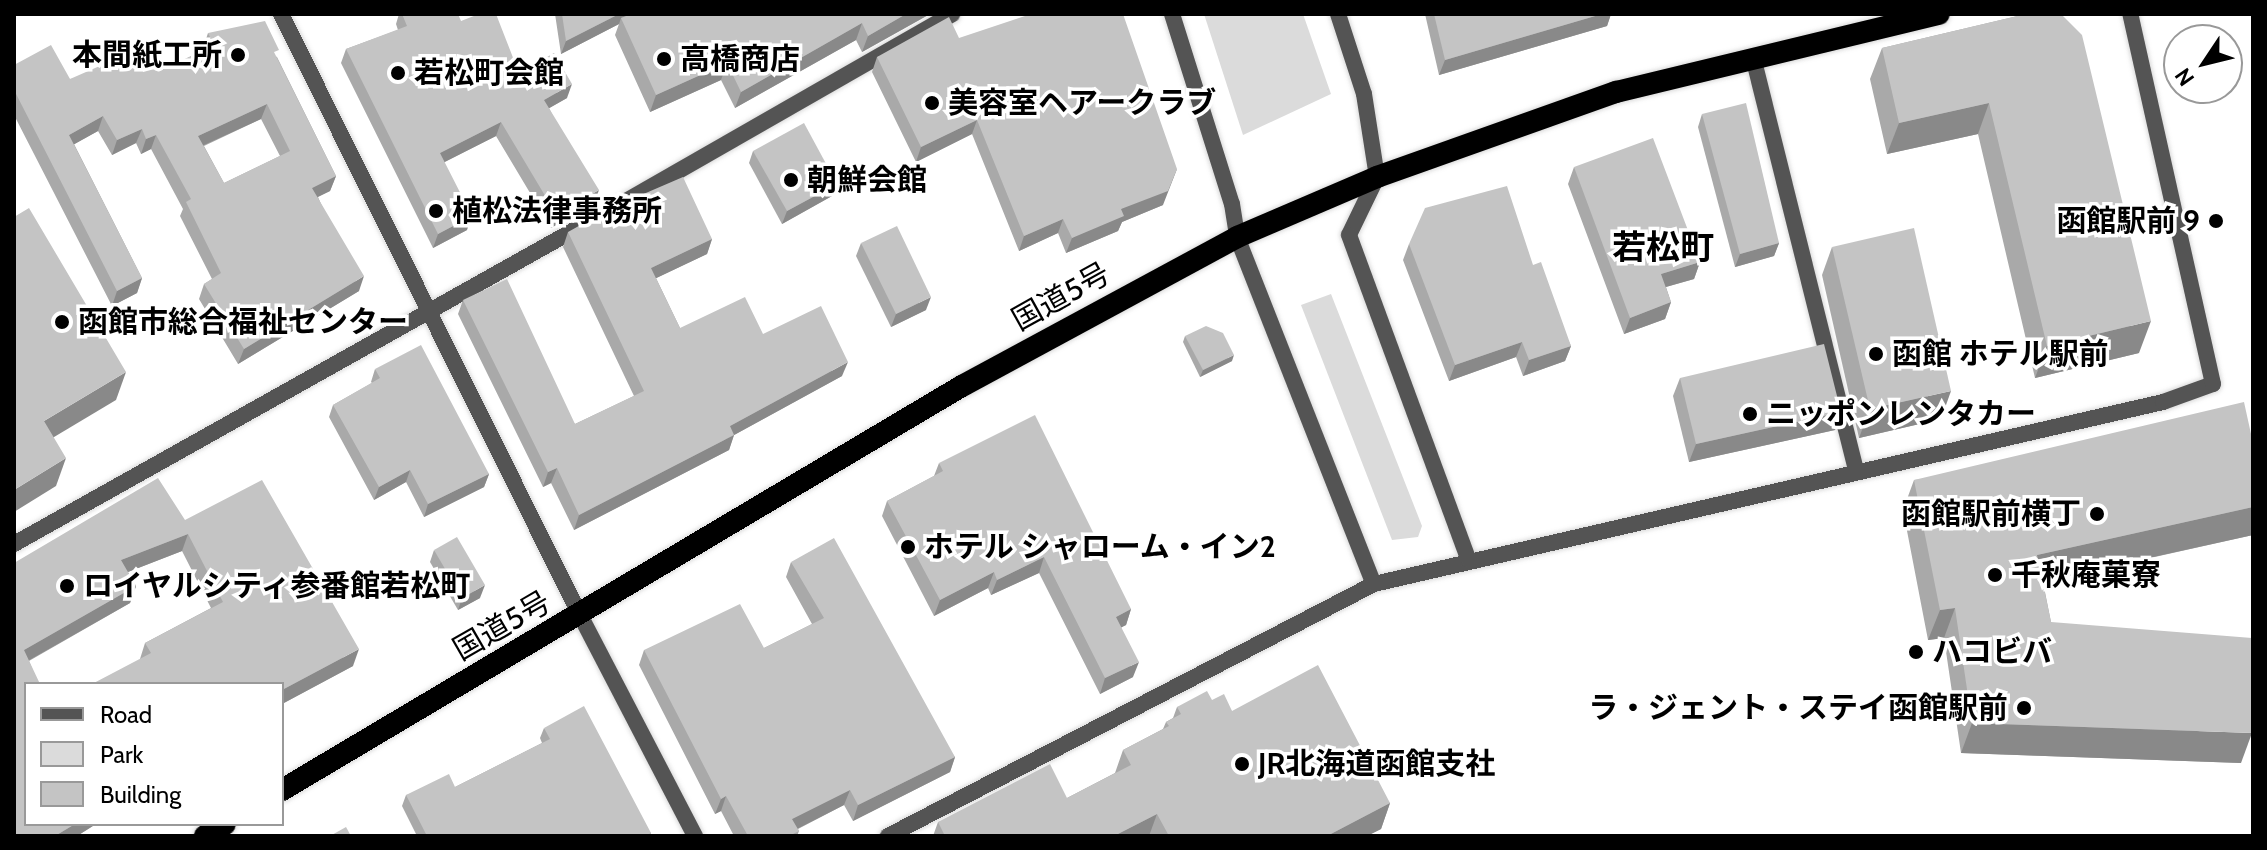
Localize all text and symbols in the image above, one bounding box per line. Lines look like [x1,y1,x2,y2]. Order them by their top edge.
north arrow [2163,24,2243,104]
place label: 本間紙工所 [72,37,222,73]
place label: 高橋商店 [680,41,800,77]
marker: 本間紙工所 [229,46,247,64]
marker: 高橋商店 [655,50,673,68]
place label: 若松町会館 [414,55,564,91]
text: N [2169,63,2200,91]
marker: 若松町会館 [389,64,407,82]
place label: 美容室ヘアークラブ [948,85,1216,121]
marker: 美容室ヘアークラブ [923,94,941,112]
place label: 朝鮮会館 [807,162,927,198]
marker: 朝鮮会館 [782,171,800,189]
place label: 植松法律事務所 [452,193,662,229]
marker: 植松法律事務所 [427,202,445,220]
place label: 函館駅前 9 [2056,203,2200,239]
marker: 函館駅前 9 [2207,212,2225,230]
district label: 若松町 [1612,228,1714,268]
street label: 国道5号 [1006,256,1116,338]
place label: 函館市総合福祉センター [78,304,408,340]
marker: 函館市総合福祉センター [53,313,71,331]
place label: 函館 ホテル駅前 [1892,336,2109,372]
marker: 函館 ホテル駅前 [1867,345,1885,363]
place label: ニッポンレンタカー [1766,396,2036,432]
marker: ニッポンレンタカー [1741,405,1759,423]
place label: 函館駅前横丁 [1901,496,2081,532]
marker: 函館駅前横丁 [2088,505,2106,523]
place label: ホテル シャローム・イン2 [924,529,1277,565]
marker: ホテル シャローム・イン2 [899,538,917,556]
place label: 千秋庵菓寮 [2011,557,2161,593]
marker: 千秋庵菓寮 [1986,566,2004,584]
place label: ロイヤルシティ参番館若松町 [83,568,473,604]
marker: ロイヤルシティ参番館若松町 [58,577,76,595]
street label: 国道5号 [447,584,557,668]
place label: ハコビバ [1932,634,2052,670]
marker: ハコビバ [1907,643,1925,661]
legend [24,682,284,826]
place label: ラ・ジェント・ステイ函館駅前 [1588,690,2008,726]
marker: ラ・ジェント・ステイ函館駅前 [2015,699,2033,717]
text: Road [100,700,152,729]
text: Park [100,740,143,769]
place label: JR北海道函館支社 [1258,746,1495,782]
marker: JR北海道函館支社 [1233,755,1251,773]
text: Building [100,780,181,809]

